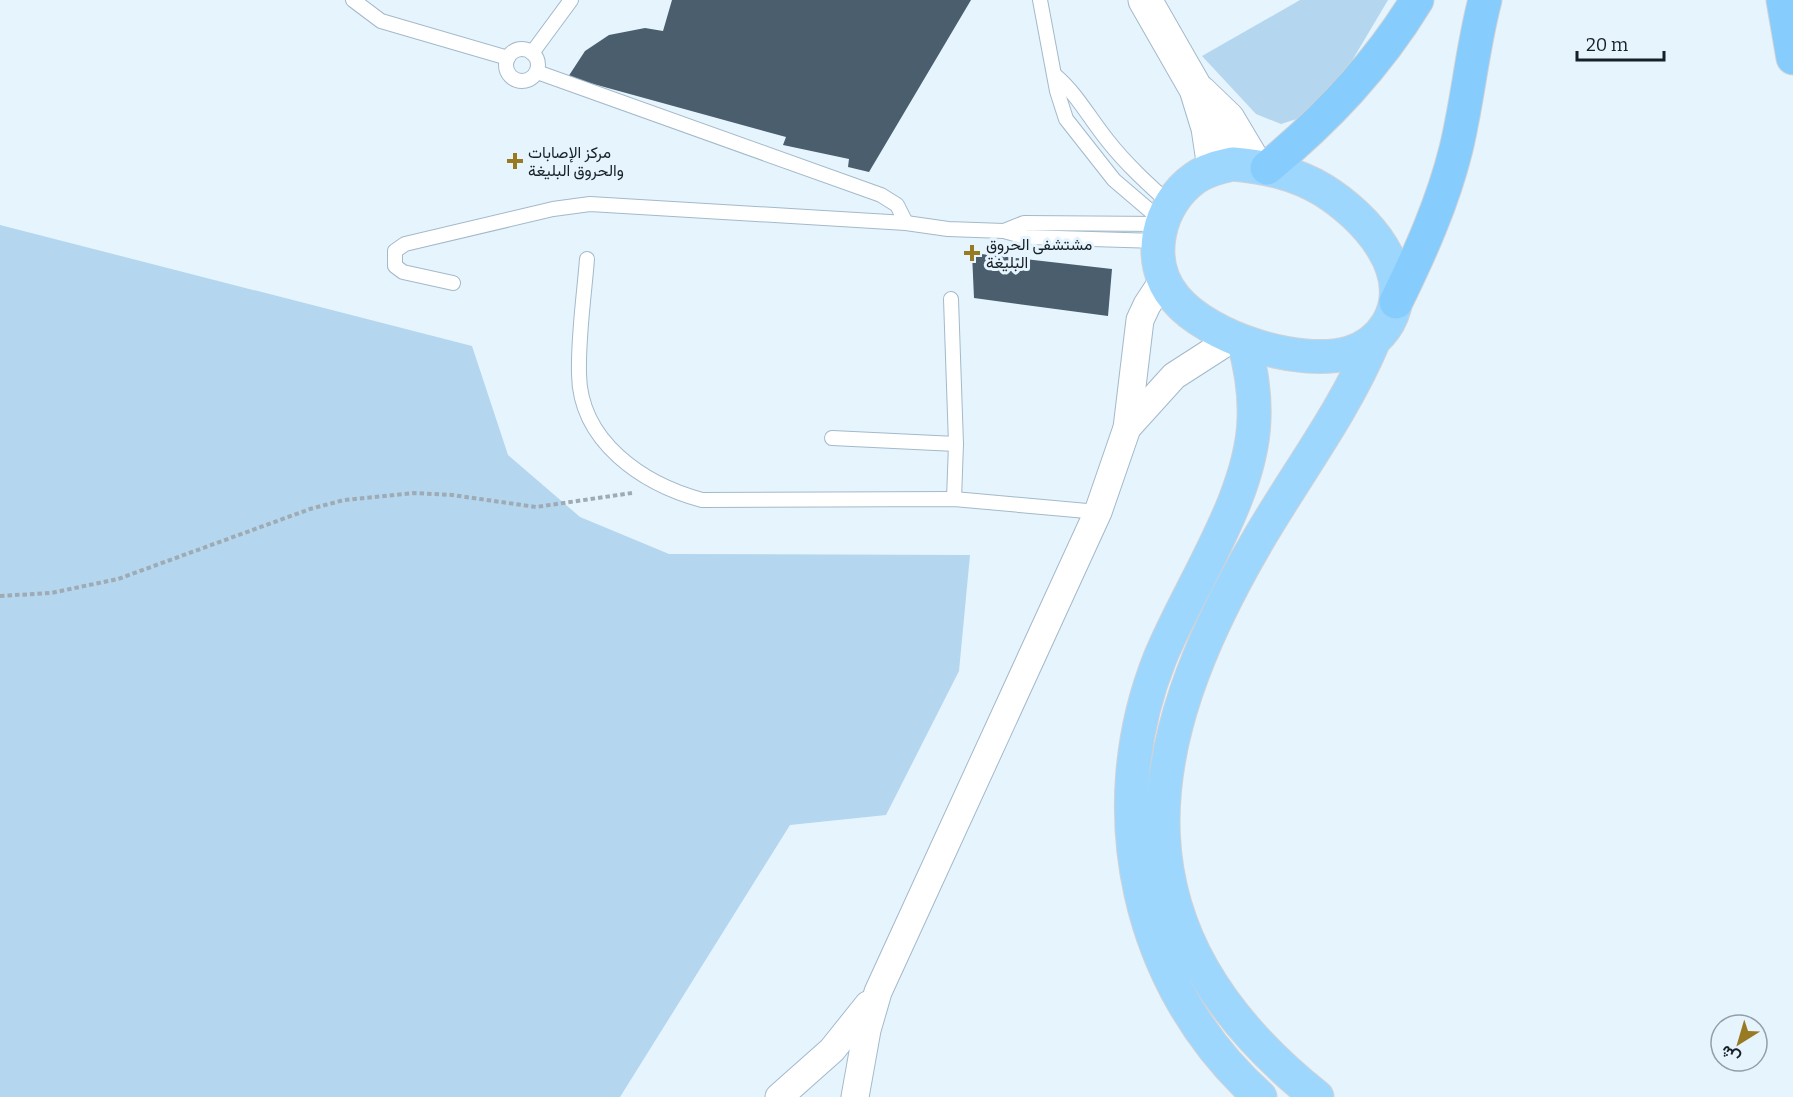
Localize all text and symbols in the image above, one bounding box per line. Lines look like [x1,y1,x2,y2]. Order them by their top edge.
scale bar [1577,24,1664,62]
text: 20 m [1586,34,1628,56]
place label: مركز الإصابات والحروق البليغة [528,143,624,181]
marker: مركز الإصابات والحروق البليغة [506,152,524,170]
place label: مشتشفى الحروق البليغة [986,235,1092,272]
marker: مشتشفى الحروق البليغة [963,244,981,262]
north arrow [1709,1013,1769,1073]
text: ش [1717,1041,1744,1068]

